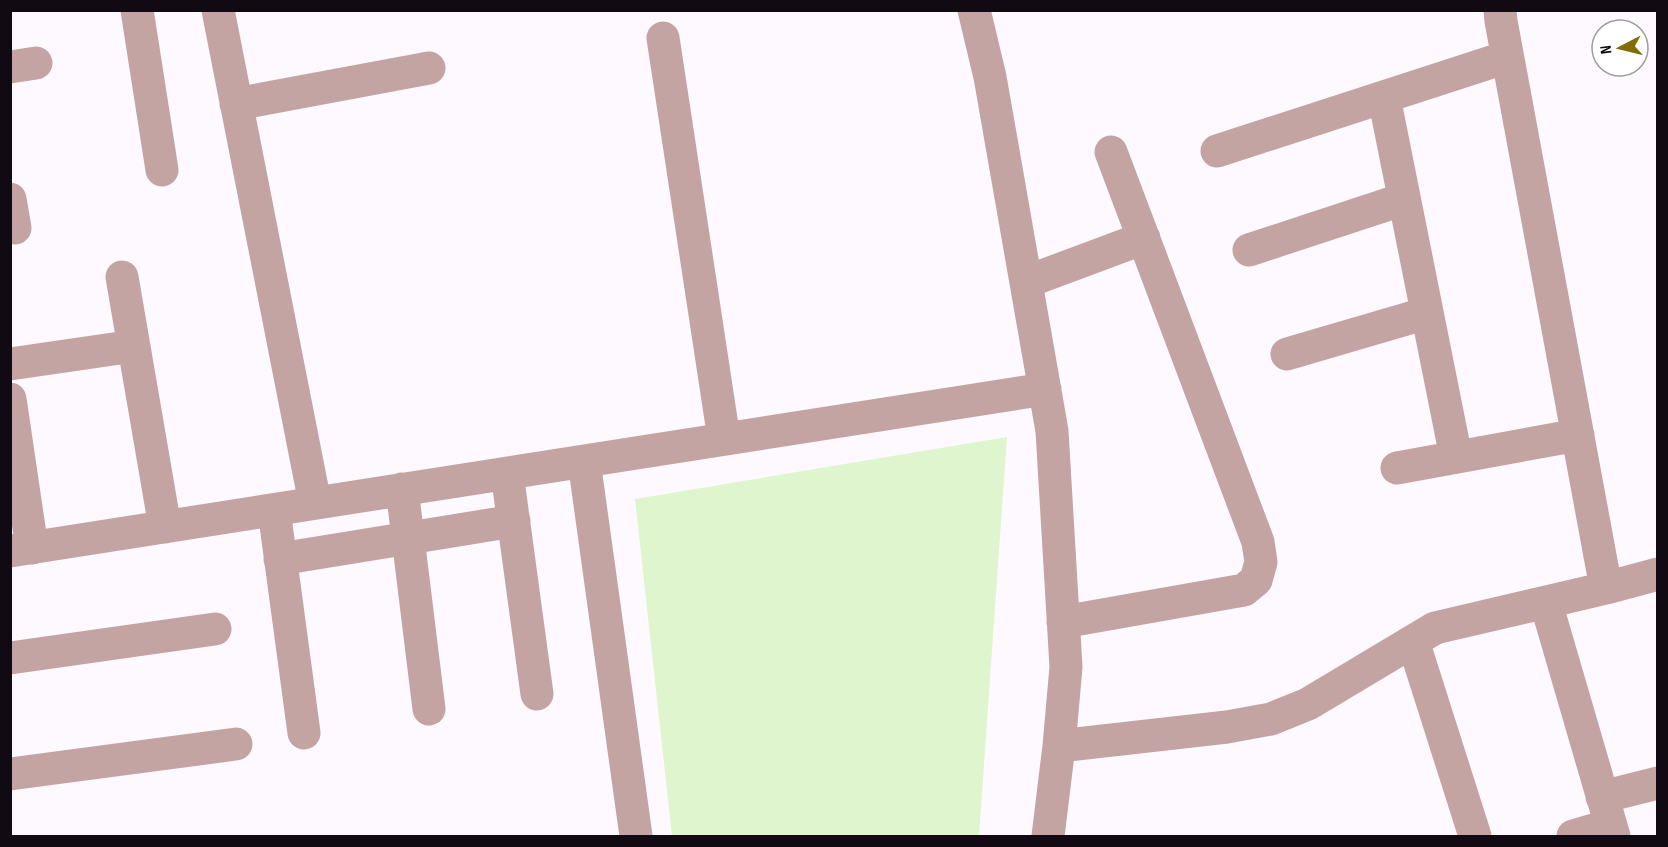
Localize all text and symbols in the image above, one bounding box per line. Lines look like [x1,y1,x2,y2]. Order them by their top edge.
north arrow [1590,18,1650,78]
text: N [1597,44,1617,55]

